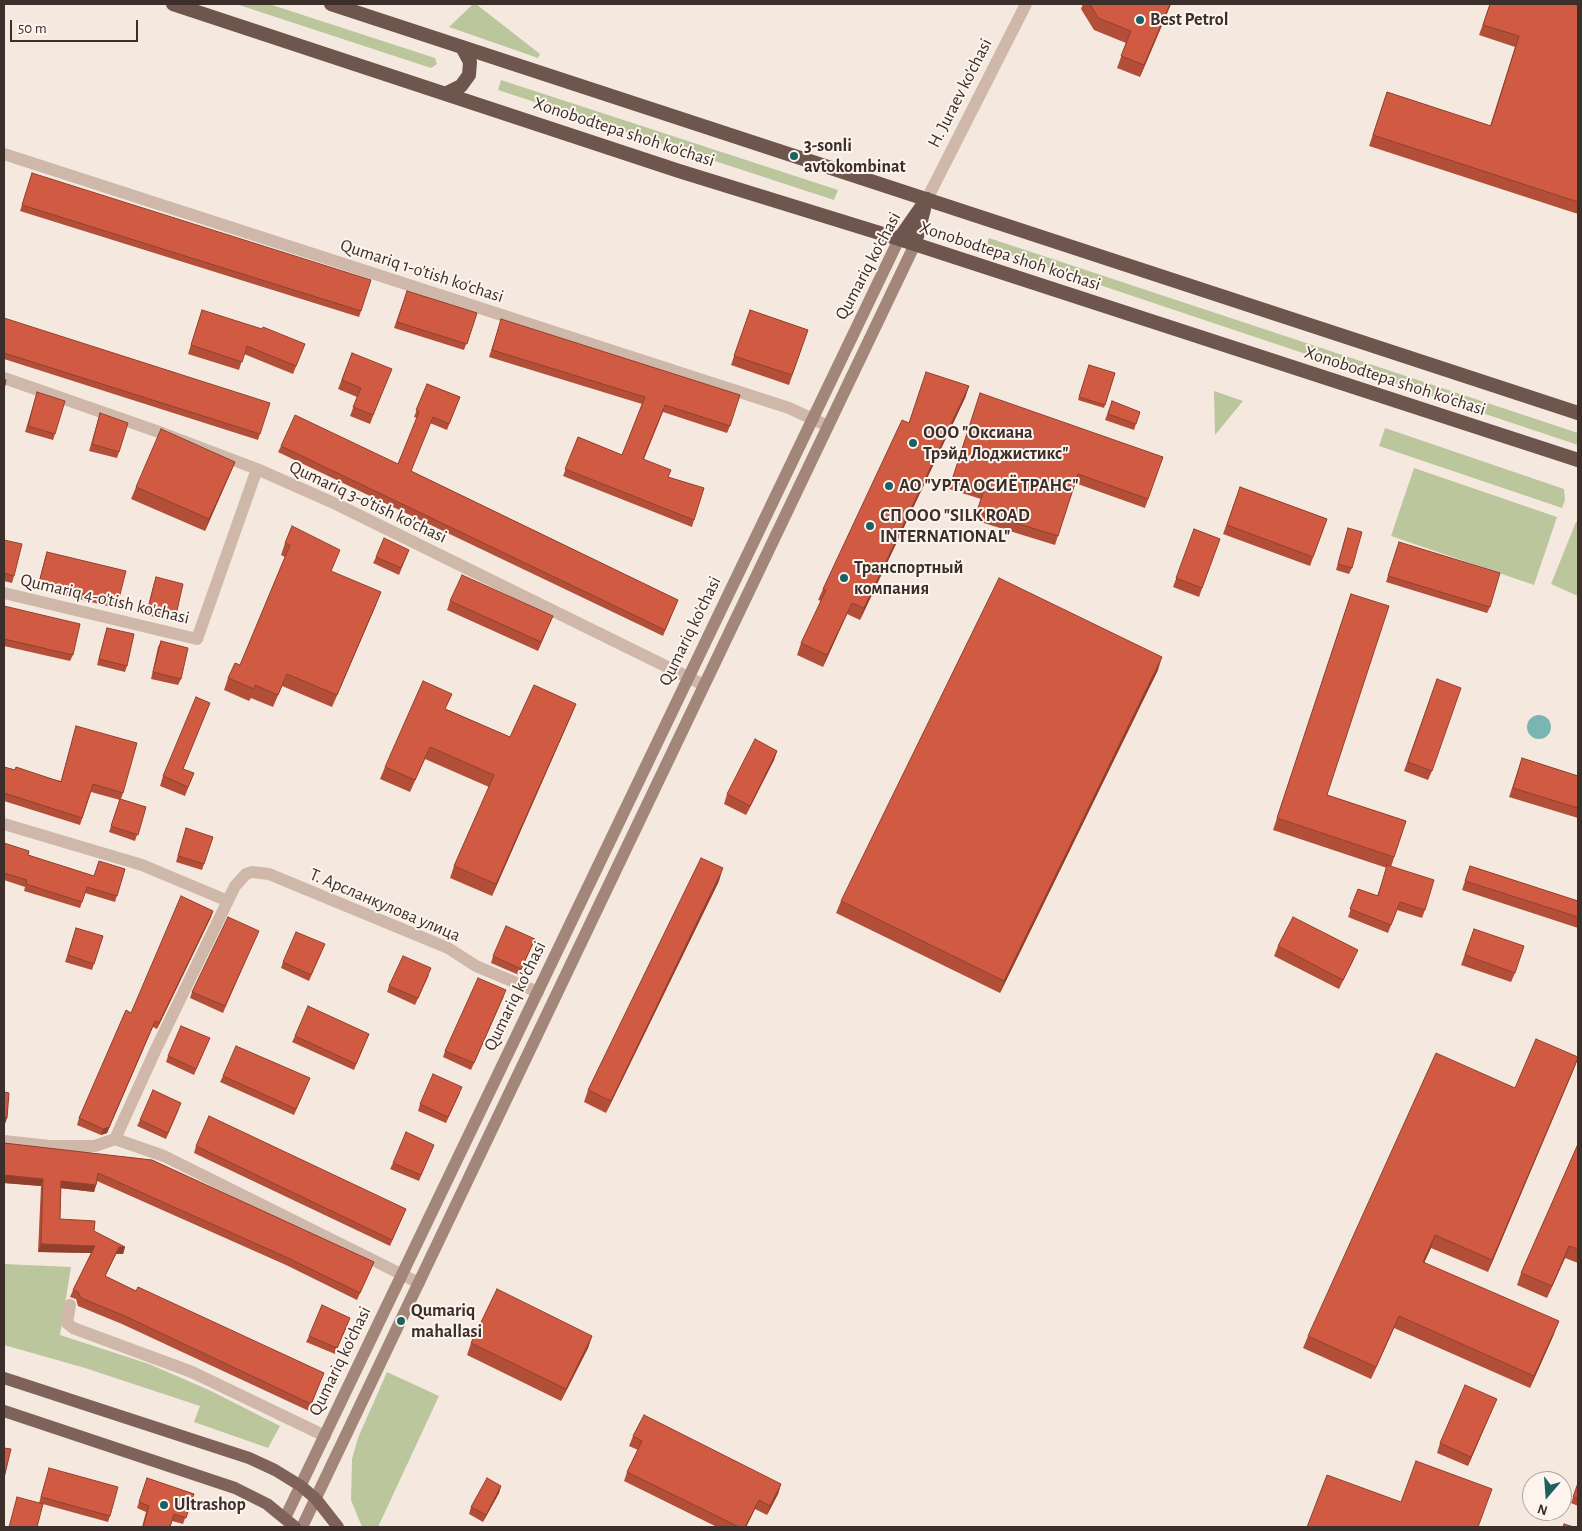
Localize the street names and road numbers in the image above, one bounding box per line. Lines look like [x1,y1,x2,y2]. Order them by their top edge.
street label: H. Juraev ko'chasi [923,35,997,151]
street label: Xonobodtepa shoh ko'chasi [530,92,718,172]
street label: Qumariq ko'chasi [831,208,905,324]
street label: Xonobodtepa shoh ko'chasi [916,216,1104,296]
street label: Qumariq 1-o'tish ko'chasi [338,234,506,308]
street label: Xonobodtepa shoh ko'chasi [1301,341,1489,421]
street label: Qumariq 3-o'tish ko'chasi [286,456,450,548]
street label: Qumariq 4-o'tish ko'chasi [18,569,192,629]
street label: Qumariq ko'chasi [654,573,726,689]
street label: Т. Арсланкулова улица [306,864,464,946]
street label: Qumariq ko'chasi [479,938,551,1054]
street label: Qumariq ko'chasi [304,1303,376,1419]

